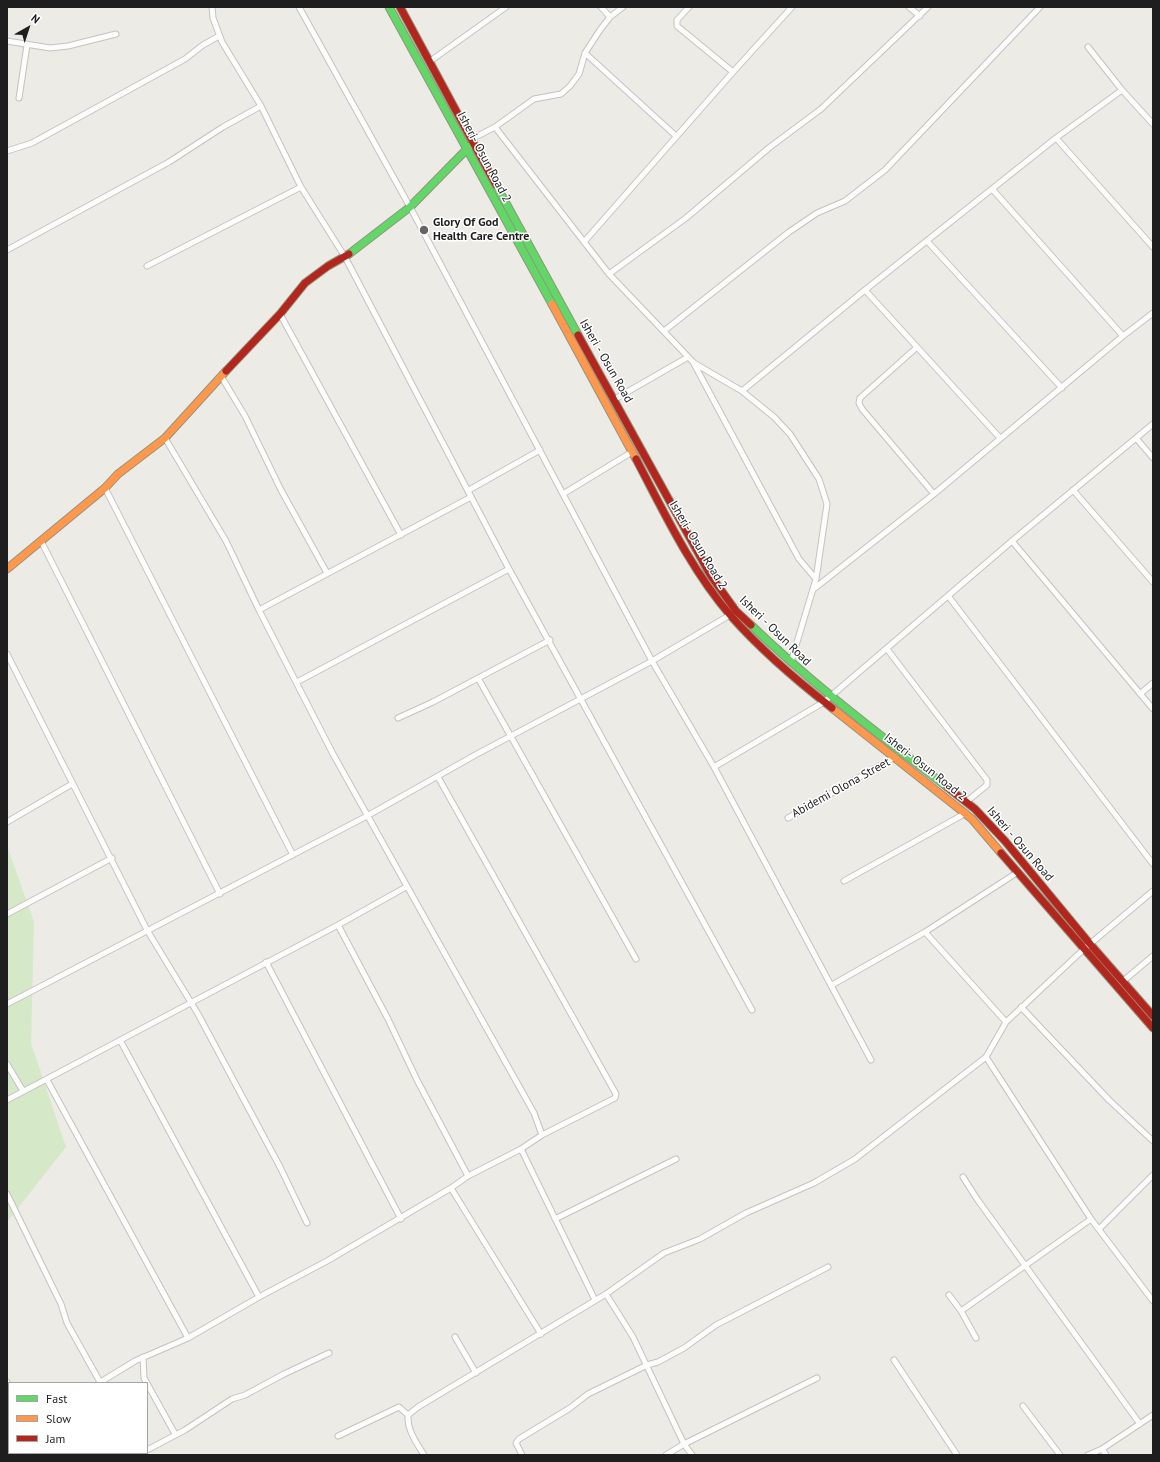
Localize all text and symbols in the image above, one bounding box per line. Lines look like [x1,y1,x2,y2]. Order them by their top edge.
north arrow [8,8,48,48]
text: N [28,11,43,26]
street label: Isheri- Osun Road 2 [454,109,514,205]
place label: Glory Of God Health Care Centre [433,216,529,244]
marker: Glory Of God Health Care Centre [418,224,430,236]
street label: Isheri - Osun Road [576,317,636,405]
street label: Isheri- Osun Road 2 [666,498,730,592]
street label: Isheri - Osun Road [736,593,814,669]
street label: Isheri- Osun Road 2 [881,730,969,804]
street label: Abidemi Olona Street [789,755,893,821]
street label: Isheri - Osun Road [984,804,1056,884]
legend [8,1382,148,1454]
text: Fast [46,1391,67,1406]
text: Slow [46,1411,71,1426]
text: Jam [46,1431,65,1446]

